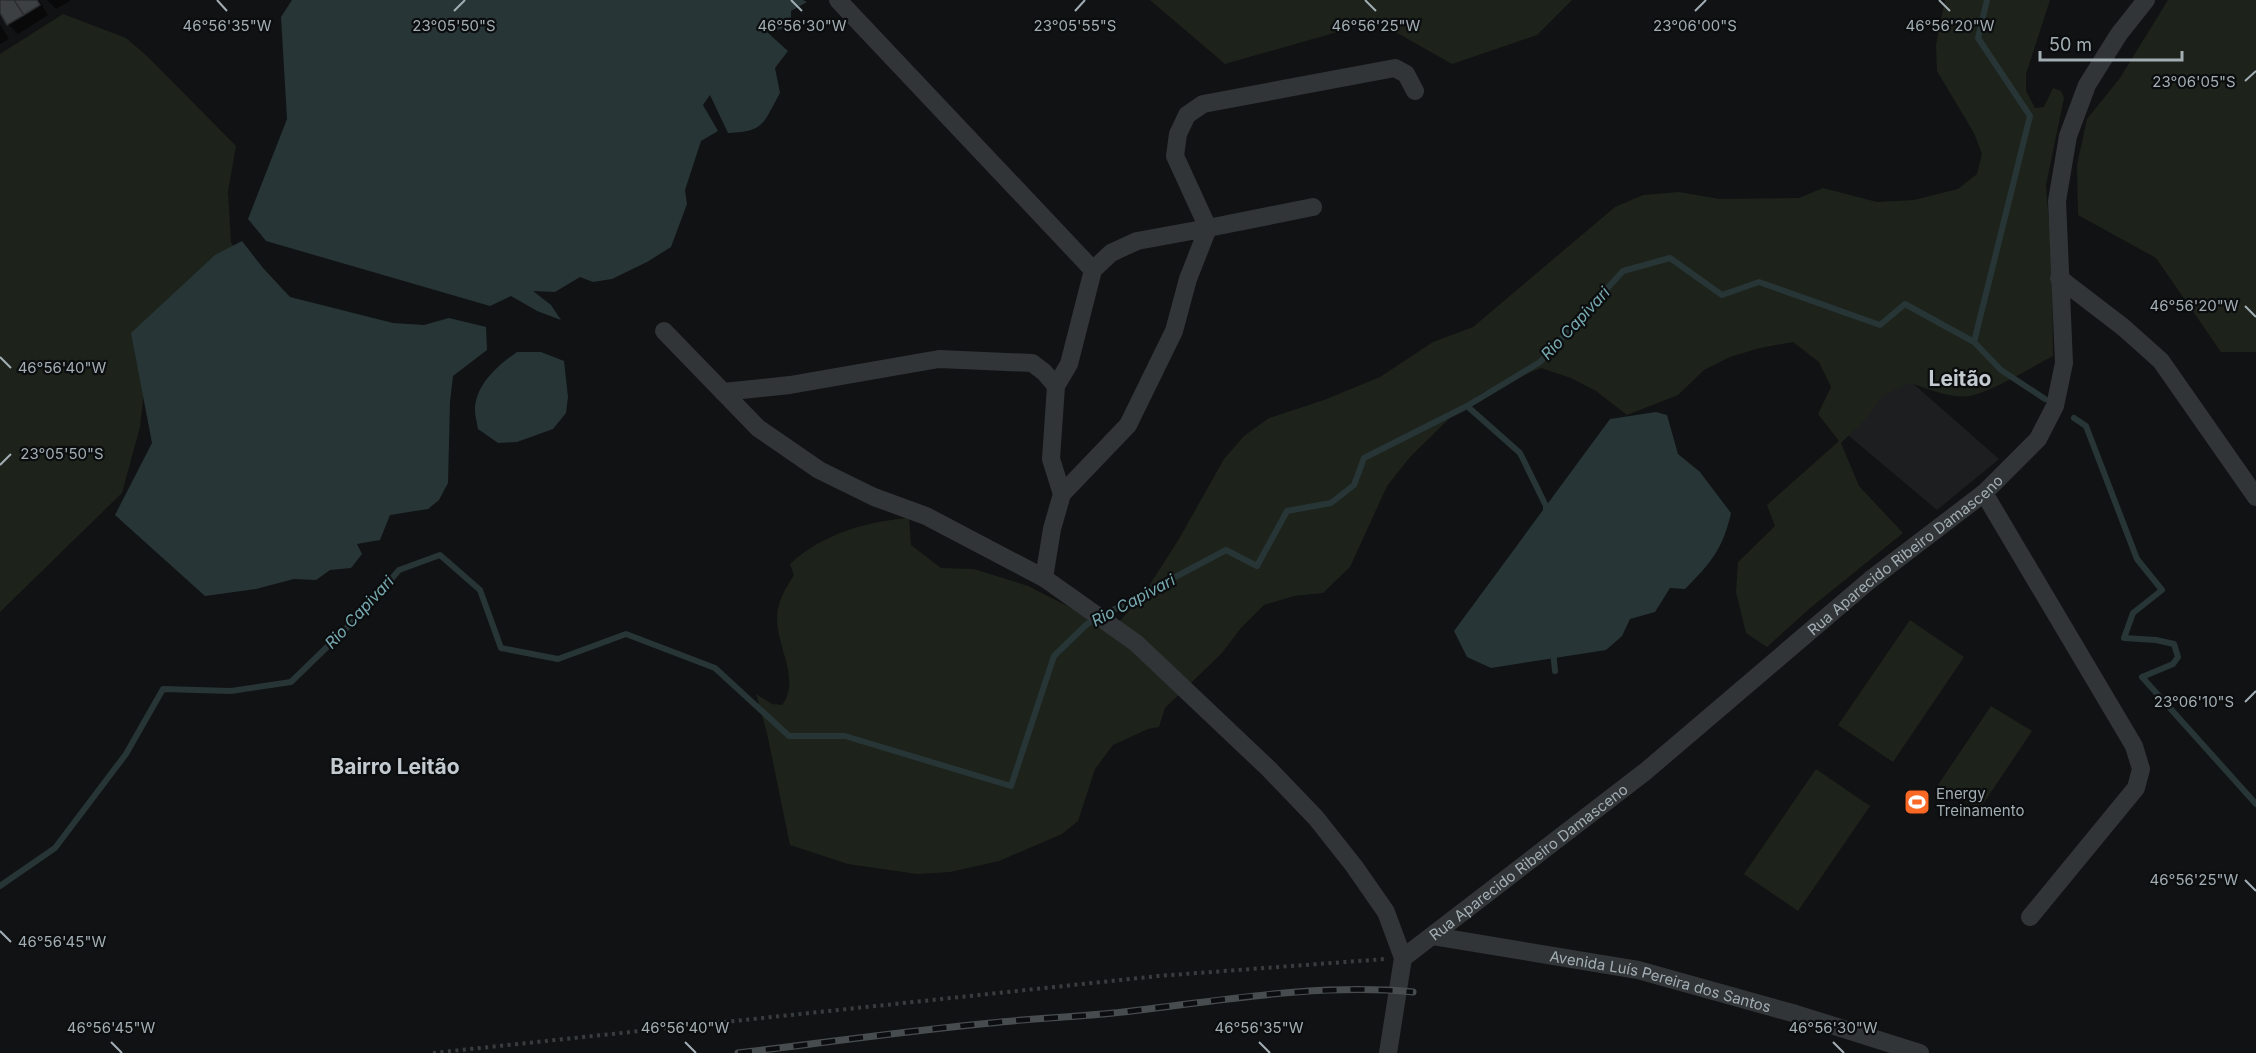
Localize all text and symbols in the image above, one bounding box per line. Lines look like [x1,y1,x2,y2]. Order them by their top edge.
text: 46°56'35"W [183,16,272,35]
text: 23°05'50"S [412,16,496,35]
text: 46°56'30"W [757,16,847,35]
text: 23°05'55"S [1034,16,1116,35]
text: 46°56'25"W [1332,16,1421,35]
text: 23°06'00"S [1653,16,1737,35]
text: 46°56'20"W [1905,16,1995,35]
scale bar [2040,24,2182,62]
text: 50 m [2049,34,2092,55]
text: 23°06'05"S [2152,72,2236,91]
water label: Rio Capivari [1536,282,1614,364]
text: 46°56'20"W [2149,296,2239,315]
text: 46°56'40"W [18,358,107,377]
district label: Leitão [1929,366,1992,391]
text: 23°05'50"S [20,444,104,463]
street label: Rua Aparecido Ribeiro Damasceno [1803,470,2007,639]
water label: Rio Capivari [1088,569,1179,630]
water label: Rio Capivari [320,571,398,653]
text: 23°06'10"S [2154,692,2234,711]
district label: Bairro Leitão [330,754,460,779]
street label: Rua Aparecido Ribeiro Damasceno [1425,779,1631,944]
place label: Energy Treinamento [1936,784,2024,820]
sports icon: Energy Treinamento [1902,787,1932,817]
text: 46°56'25"W [2150,870,2239,889]
text: 46°56'45"W [18,932,106,951]
street label: Avenida Luís Pereira dos Santos [1548,946,1773,1016]
text: 46°56'45"W [67,1018,155,1037]
text: 46°56'40"W [641,1018,730,1037]
text: 46°56'35"W [1215,1018,1304,1037]
text: 46°56'30"W [1788,1018,1878,1037]

